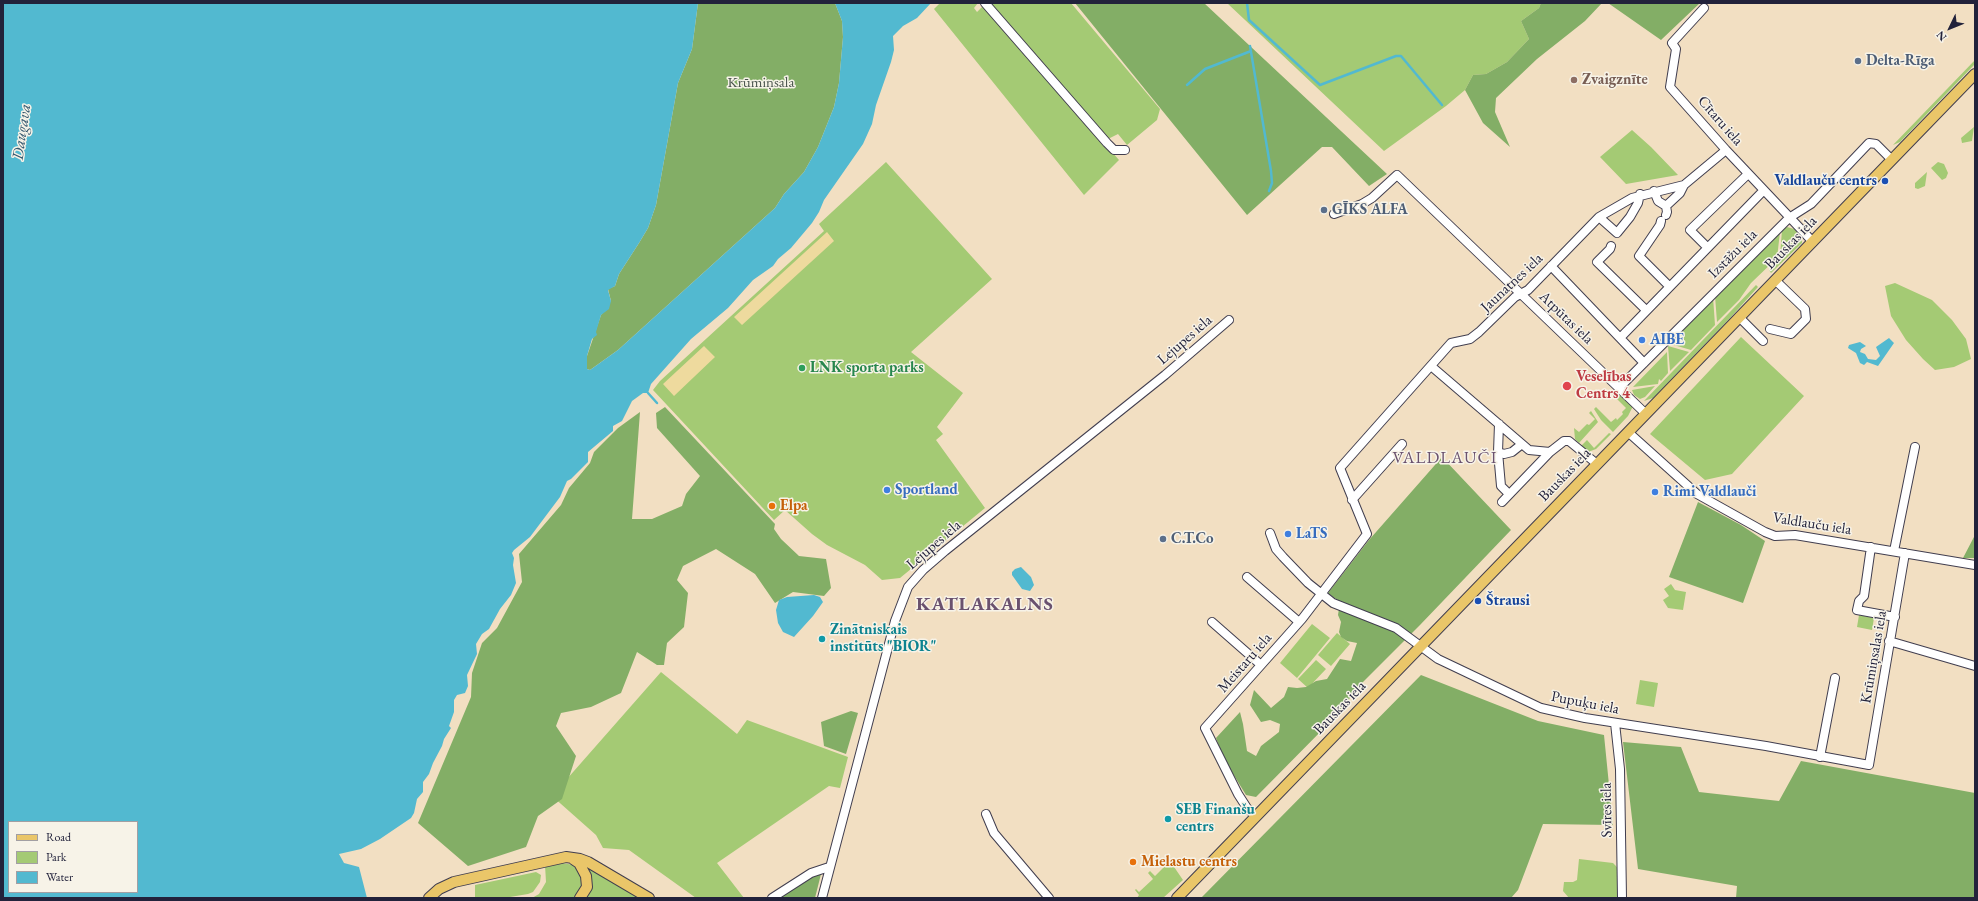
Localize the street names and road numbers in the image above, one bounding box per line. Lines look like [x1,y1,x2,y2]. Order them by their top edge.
street label: Cītaru iela [1694,92,1746,150]
street label: Bauskas iela [1761,212,1821,274]
street label: Izstāžu iela [1705,226,1761,282]
street label: Jaunatnes iela [1477,250,1547,316]
street label: Atpūtas iela [1535,288,1597,348]
street label: Lejupes iela [1154,311,1216,369]
street label: Bauskas iela [1535,444,1595,506]
street label: Valdlauču iela [1771,509,1853,539]
street label: Lejupes iela [903,516,965,574]
street label: Krūmiņsalas iela [1857,609,1891,705]
street label: Meistaru iela [1214,629,1276,697]
street label: Bauskas iela [1310,677,1370,739]
street label: Pupuķu iela [1549,688,1621,718]
street label: Svīres iela [1598,782,1616,838]

